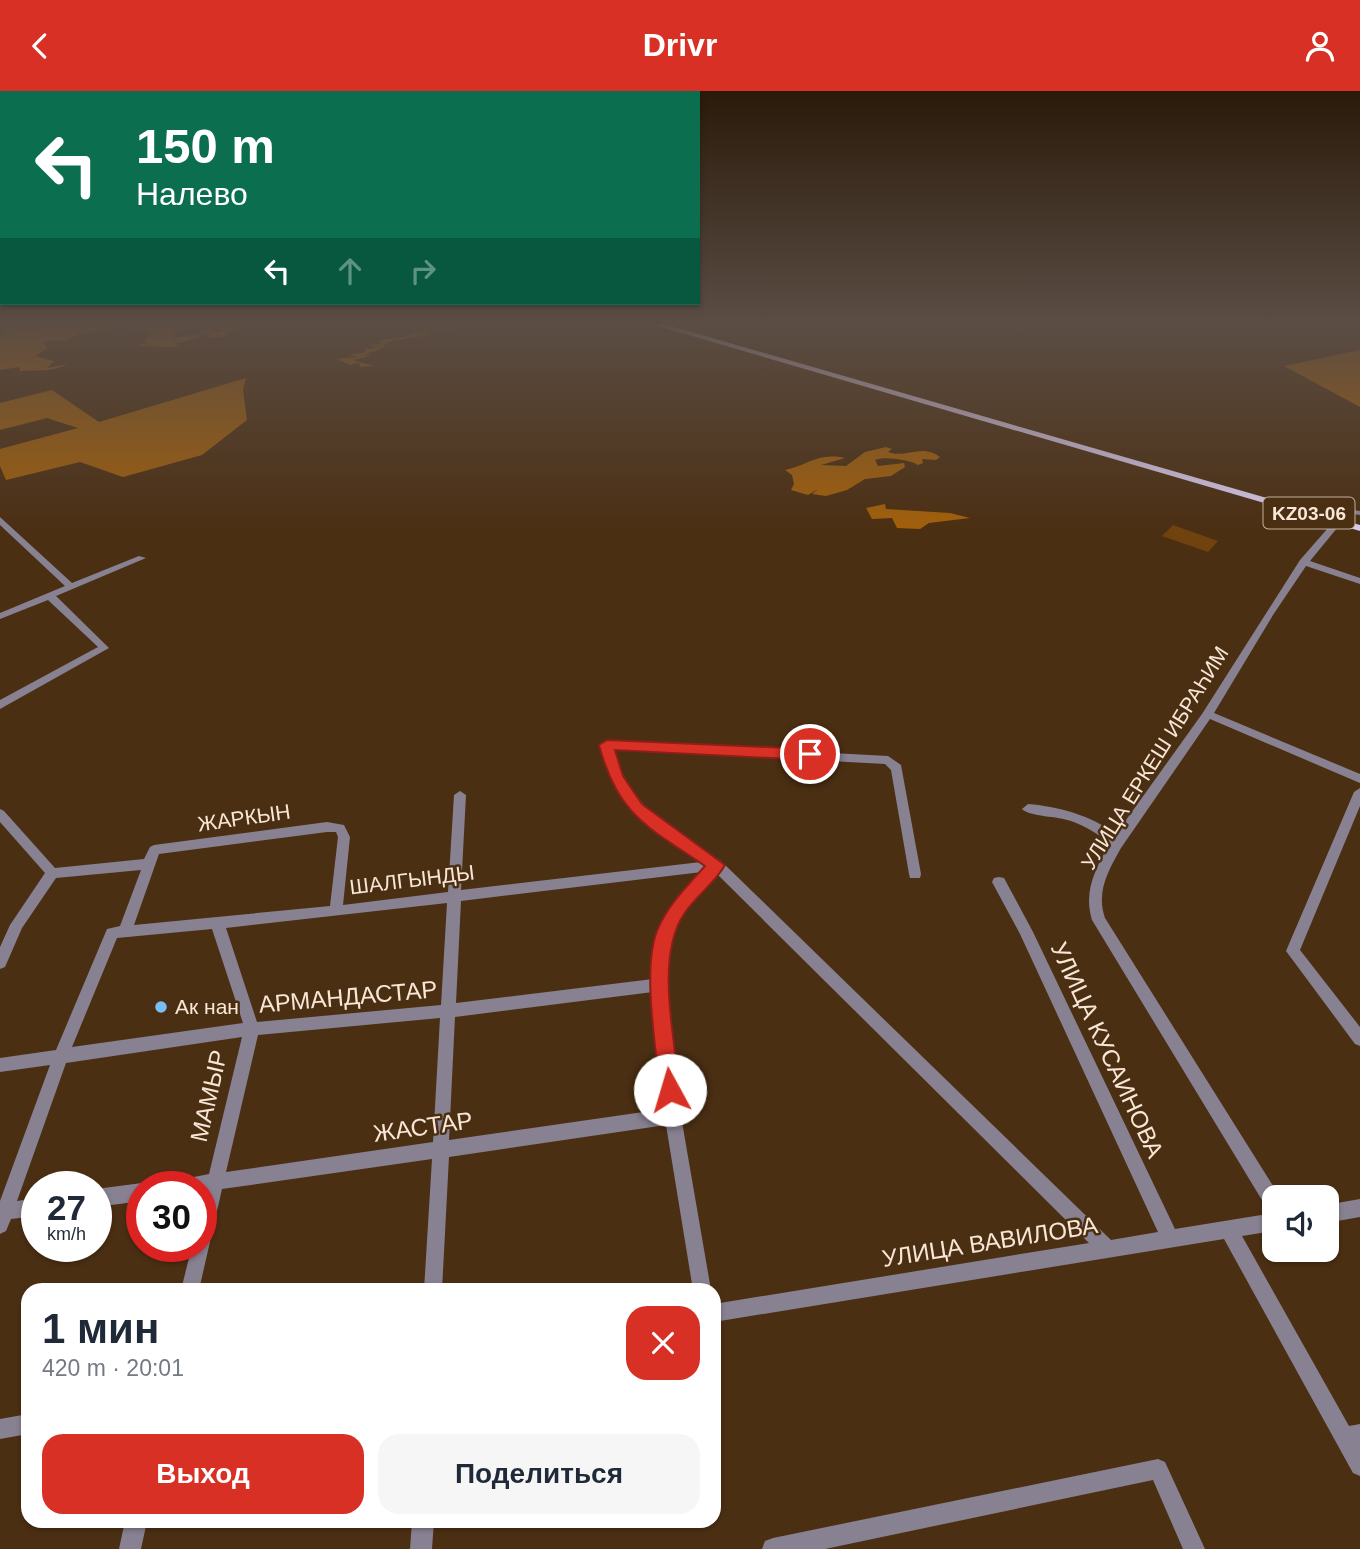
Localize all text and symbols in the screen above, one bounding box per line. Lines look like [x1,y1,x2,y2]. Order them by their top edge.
icon: back [21,27,59,65]
text: Drivr [643,27,717,63]
icon: person [1301,27,1339,65]
icon: left [21,119,112,210]
text: 150 m [136,119,275,173]
text: Налево [136,176,248,212]
icon: left [258,252,296,290]
icon: ahead [331,252,369,290]
icon: right [404,252,442,290]
road number: KZ03-06 [1264,497,1354,529]
street label: УЛИЦА ЕРКЕШ ИБРАҺИМ [1076,642,1233,873]
pin [780,724,840,784]
icon: arrive [791,735,829,773]
street label: ЖАРКЫН [196,800,292,835]
street label: ШАЛГЫНДЫ [348,860,476,899]
street label: УЛИЦА КУСАИНОВА [1046,938,1169,1162]
street label: АРМАНДАСТАР [258,975,438,1018]
place label: Ак нан [175,995,239,1018]
marker: Ак нан [153,999,169,1015]
street label: МАМЫР [185,1047,232,1144]
position arrow [633,1053,707,1127]
street label: ЖАСТАР [372,1106,474,1147]
speed limit sign: 30 [126,1171,217,1262]
map controls [1262,1185,1339,1262]
button: sound [1262,1185,1339,1262]
text: 27 [47,1188,86,1227]
street label: УЛИЦА ВАВИЛОВА [880,1211,1100,1272]
text: km/h [47,1224,86,1244]
text: 1 мин [42,1305,159,1352]
button: close [626,1306,700,1380]
text: 420 m · 20:01 [42,1355,184,1381]
button: Выход [42,1434,364,1514]
button: Поделиться [378,1434,700,1514]

